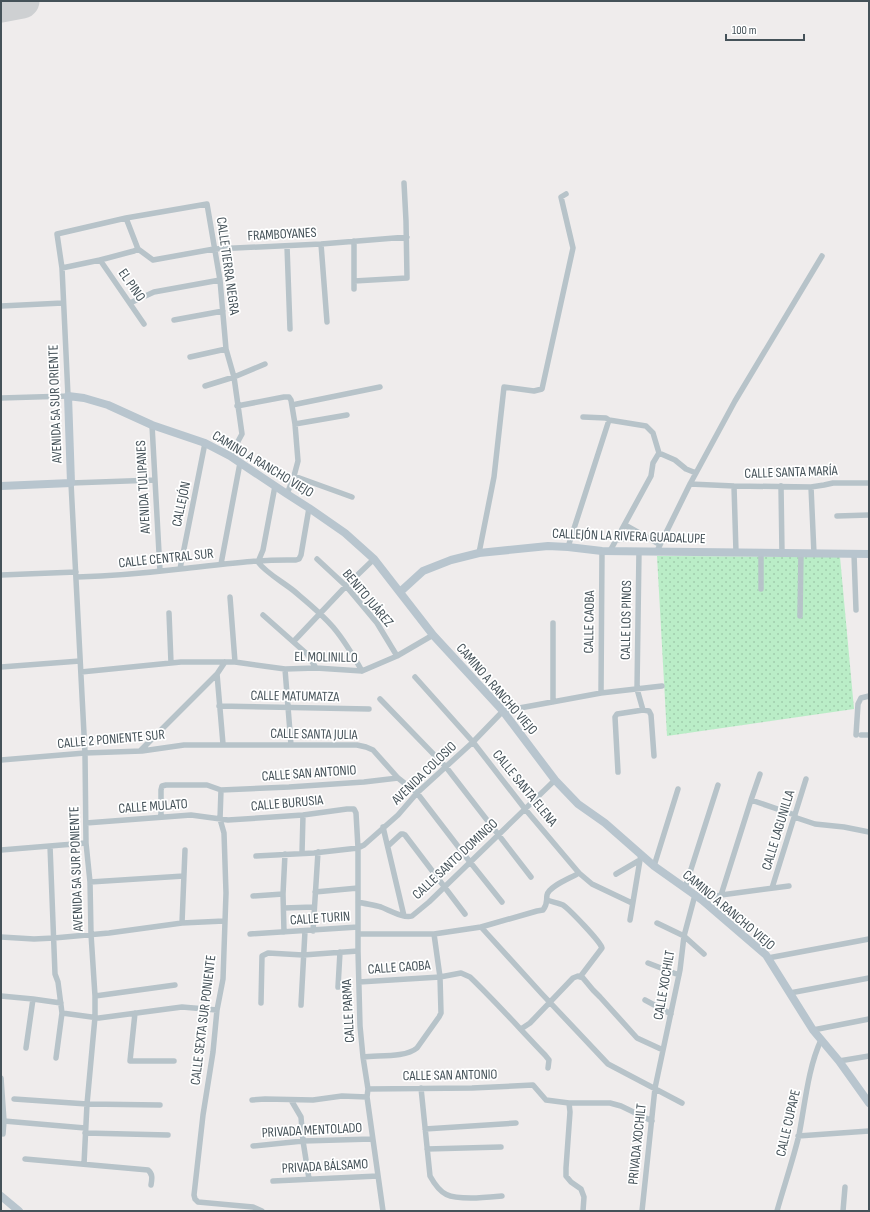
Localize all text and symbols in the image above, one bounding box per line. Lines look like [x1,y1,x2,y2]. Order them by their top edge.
scale bar [726,16,804,42]
text: 100 m [732,23,757,38]
street label: CALLE TIERRA NEGRA [213,216,243,317]
street label: FRAMBOYANES [247,224,317,244]
street label: EL PINO [115,265,149,305]
street label: AVENIDA 5A SUR ORIENTE [44,344,66,465]
street label: CAMINO A RANCHO VIEJO [209,427,317,501]
street label: AVENIDA TULIPANES [132,440,154,535]
street label: CALLE SANTA MARÍA [744,462,839,482]
street label: CALLEJÓN [168,480,194,528]
street label: CALLEJÓN LA RIVERA GUADALUPE [552,525,706,547]
street label: CALLE CENTRAL SUR [118,544,215,571]
street label: BENITO JUÁREZ [339,566,397,631]
street label: CALLE LOS PINOS [617,580,635,660]
street label: CALLE CAOBA [580,589,598,654]
street label: CAMINO A RANCHO VIEJO [453,640,541,738]
street label: EL MOLINILLO [294,648,358,666]
street label: CALLE MATUMATZA [250,687,341,705]
street label: CALLE SANTA JULIA [270,725,359,743]
street label: CALLE 2 PONIENTE SUR [57,726,166,752]
street label: AVENIDA COLOSIO [387,738,460,809]
street label: CALLE SANTA ELENA [489,746,562,830]
street label: CALLE SAN ANTONIO [261,761,357,785]
street label: CALLE LAGUNILLA [758,787,799,872]
street label: CALLE BURUSIA [250,791,325,815]
street label: CALLE MULATO [118,795,188,817]
street label: AVENIDA 5A SUR PONIENTE [65,806,87,933]
street label: CALLE SANTO DOMINGO [409,815,501,903]
street label: CAMINO A RANCHO VIEJO [679,866,779,954]
street label: CALLE TURIN [289,907,351,929]
street label: CALLE XOCHILT [650,949,679,1021]
street label: CALLE SEXTA SUR PONIENTE [187,954,219,1086]
street label: CALLE CAOBA [367,956,432,978]
street label: CALLE PARMA [338,978,358,1043]
street label: CALLE SAN ANTONIO [402,1066,498,1084]
street label: CALLE CUPAPE [772,1088,804,1158]
street label: PRIVADA XOCHILT [624,1102,650,1185]
street label: PRIVADA MENTOLADO [261,1119,363,1141]
street label: PRIVADA BÁLSAMO [281,1155,369,1177]

